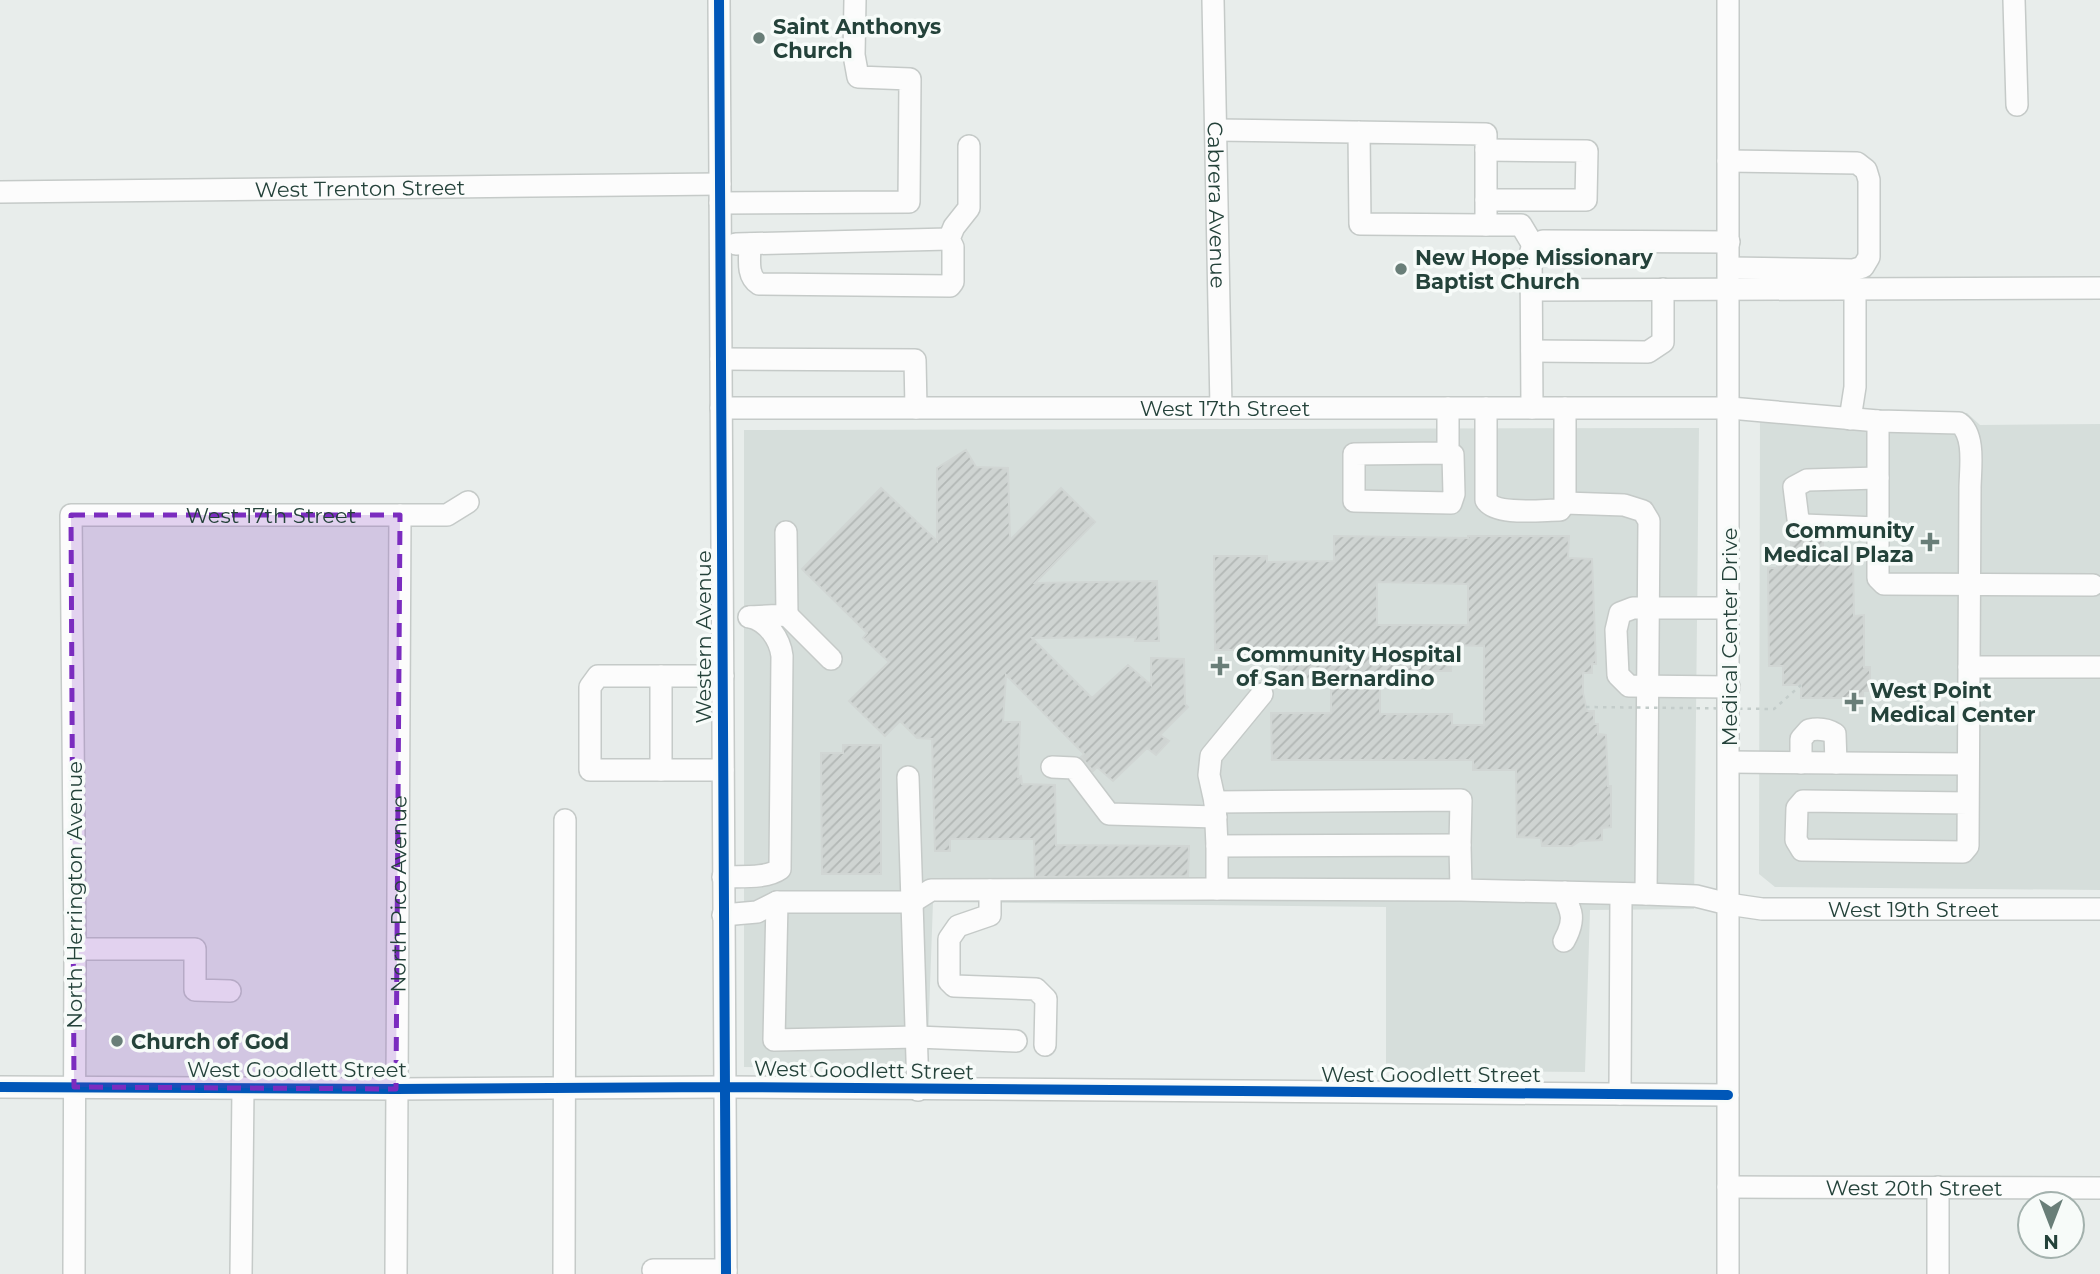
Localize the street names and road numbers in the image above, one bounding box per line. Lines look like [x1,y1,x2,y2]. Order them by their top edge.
street label: Cabrera Avenue [1203,121,1231,289]
street label: West Trenton Street [255,174,465,202]
street label: West 17th Street [1140,396,1310,421]
street label: West 17th Street [186,503,356,528]
street label: Medical Center Drive [1717,527,1742,747]
street label: Western Avenue [691,550,716,724]
street label: North Herrington Avenue [62,761,87,1029]
street label: North Pico Avenue [385,795,411,993]
street label: West 19th Street [1828,897,1999,922]
street label: West Goodlett Street [754,1056,974,1084]
street label: West Goodlett Street [187,1057,407,1082]
street label: West Goodlett Street [1321,1062,1541,1087]
street label: West 20th Street [1825,1175,2003,1200]

